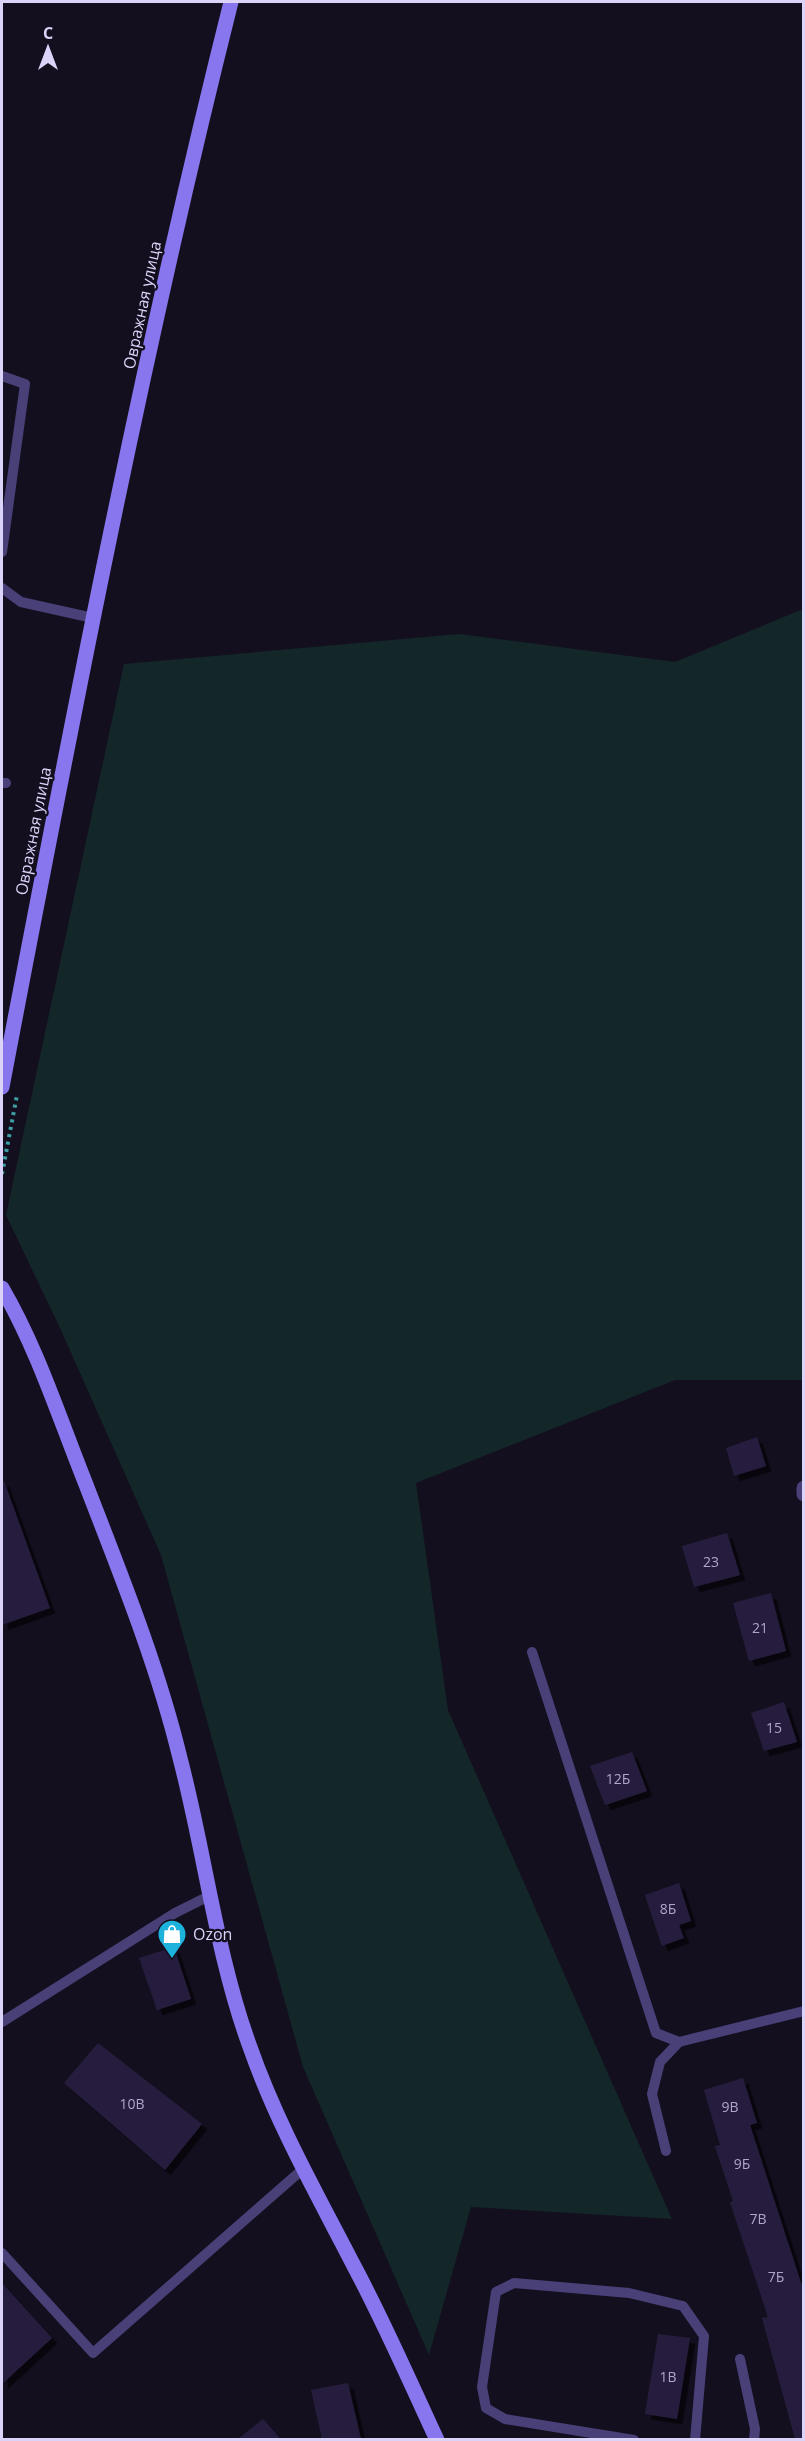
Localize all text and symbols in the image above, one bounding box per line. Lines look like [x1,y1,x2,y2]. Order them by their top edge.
north arrow [18,18,78,78]
text: С [43,22,53,44]
street label: Овражная улица [118,239,166,371]
street label: Овражная улица [10,765,56,897]
house number: 23 [703,1552,719,1571]
house number: 21 [752,1618,768,1637]
house number: 15 [766,1718,782,1737]
house number: 12Б [606,1769,630,1788]
house number: 8Б [660,1899,676,1918]
shop icon: Ozon [156,1918,188,1960]
place label: Ozon [193,1923,232,1945]
house number: 10В [119,2094,145,2113]
house number: 9В [721,2097,739,2116]
house number: 9Б [734,2154,750,2173]
house number: 7В [749,2209,767,2228]
house number: 7Б [768,2267,784,2286]
house number: 1В [659,2367,677,2386]

